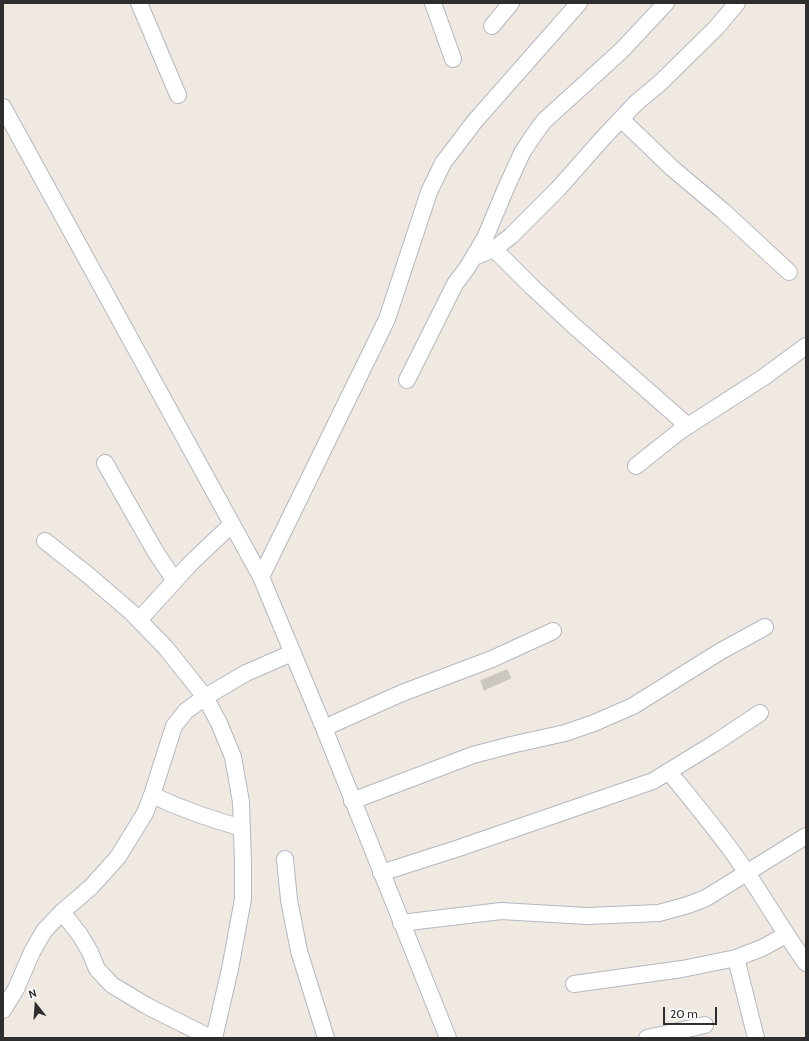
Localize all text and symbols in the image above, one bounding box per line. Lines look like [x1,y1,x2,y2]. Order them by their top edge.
north arrow [16,985,56,1025]
text: N [27,986,38,1001]
scale bar [665,999,719,1025]
text: 20 m [670,1006,698,1021]

